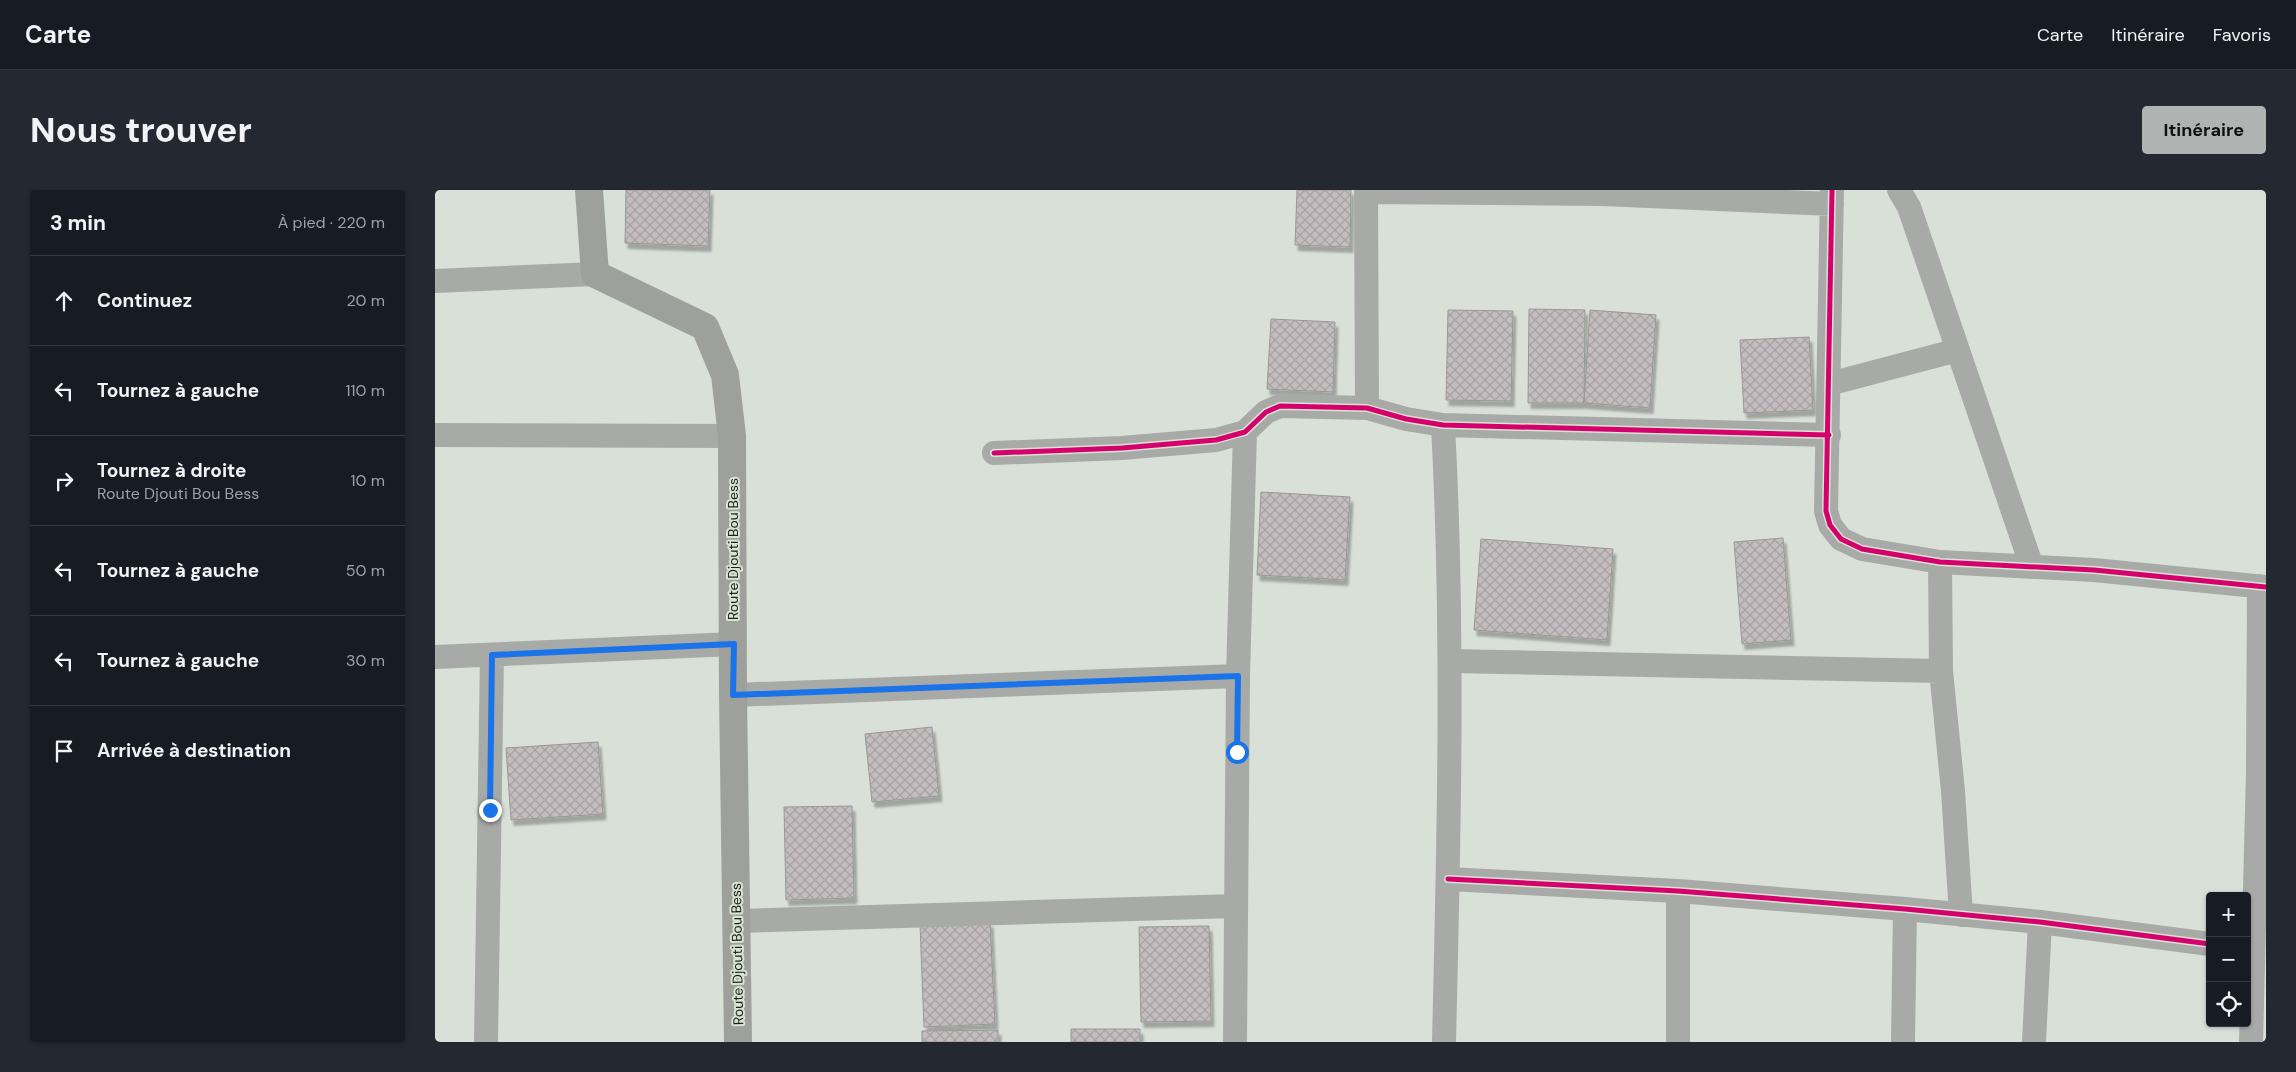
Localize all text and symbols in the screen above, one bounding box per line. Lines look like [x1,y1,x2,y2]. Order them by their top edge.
text: Carte [25,19,91,50]
text: Carte [2037,23,2083,47]
text: Itinéraire [2111,23,2185,47]
text: Favoris [2213,23,2271,47]
button: Itinéraire [2142,106,2266,154]
text: Nous trouver [30,107,252,153]
text: 3 min [50,209,106,237]
text: À pied · 220 m [278,212,385,233]
icon: ahead [50,287,78,315]
text: Continuez [97,288,192,313]
text: 20 m [346,290,385,311]
icon: left [50,377,78,405]
text: Tournez à gauche [97,378,259,403]
text: 110 m [346,380,385,401]
text: Tournez à droite [97,458,247,483]
icon: right [50,467,78,495]
text: 10 m [351,470,385,491]
street label: Route Djouti Bou Bess [724,478,742,620]
text: Route Djouti Bou Bess [97,483,259,504]
icon: left [50,557,78,585]
text: Tournez à gauche [97,558,259,583]
text: 50 m [346,560,385,581]
icon: left [50,647,78,675]
text: Tournez à gauche [97,648,259,673]
text: 30 m [346,650,385,671]
icon: arrive [50,737,78,765]
text: Arrivée à destination [97,738,291,763]
route start [1226,741,1249,764]
route end [479,799,502,822]
street label: Route Djouti Bou Bess [727,883,747,1025]
map controls [2206,892,2251,1027]
button: + [2206,892,2251,937]
button: − [2206,937,2251,982]
button: locate [2206,982,2251,1027]

